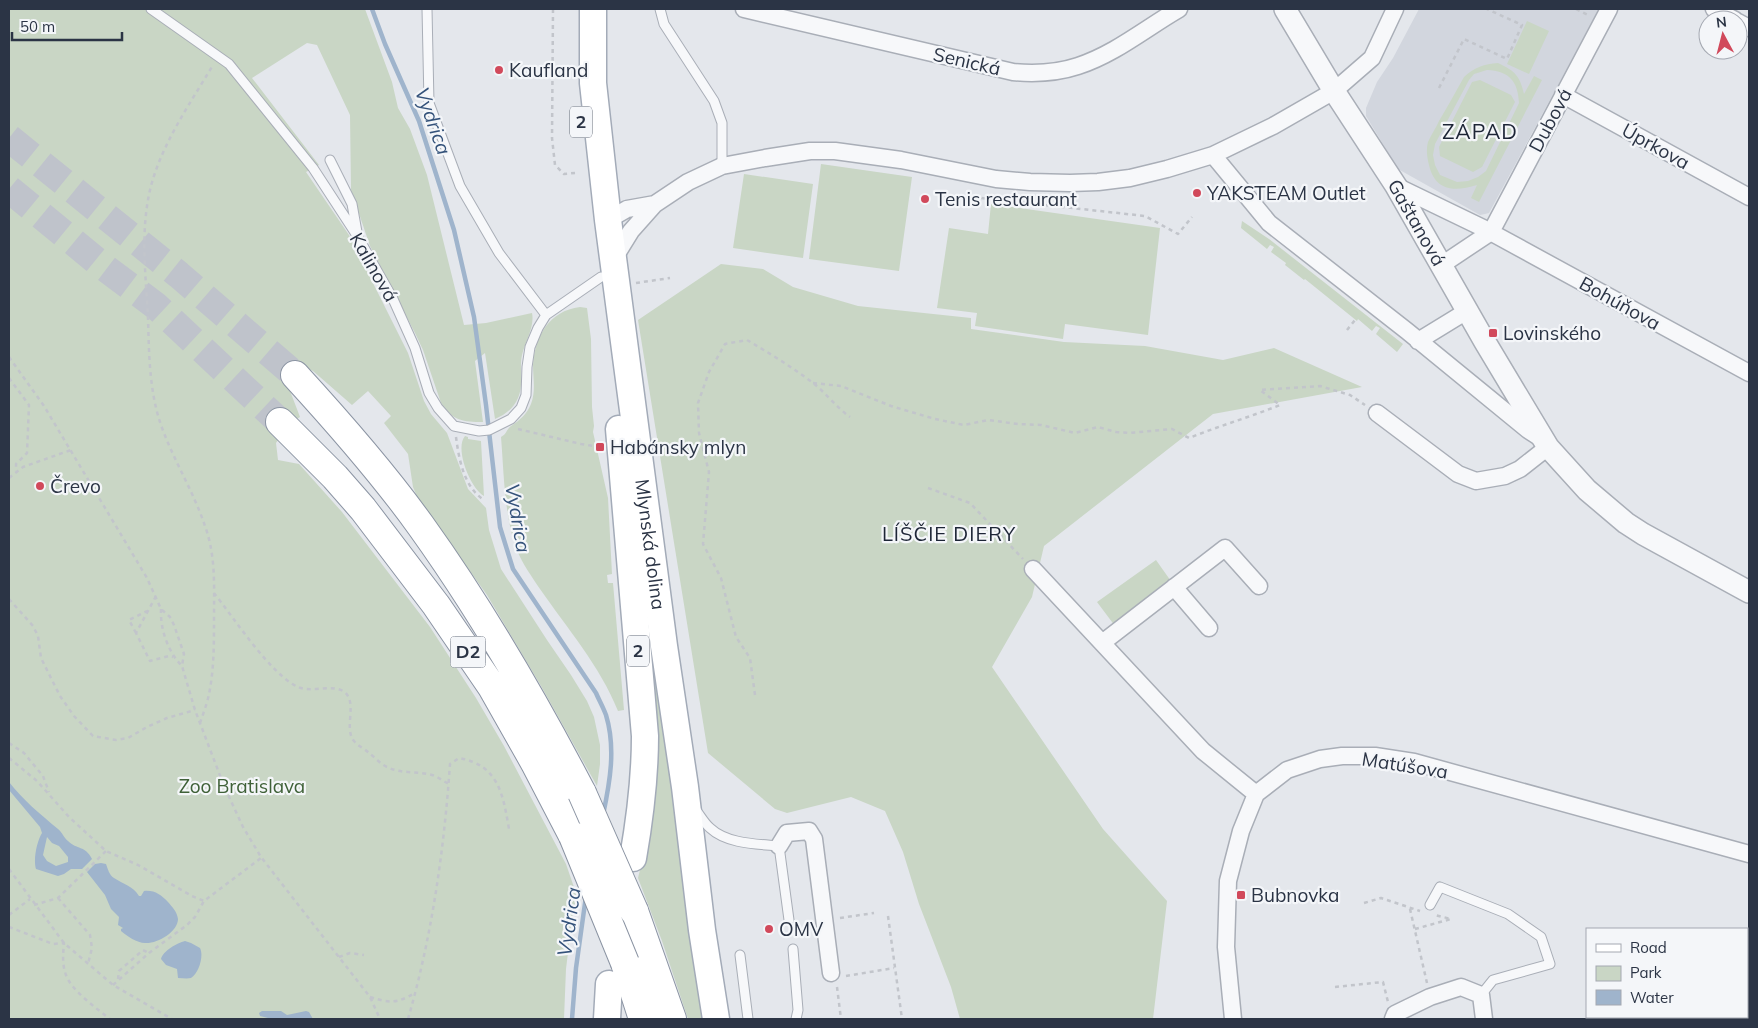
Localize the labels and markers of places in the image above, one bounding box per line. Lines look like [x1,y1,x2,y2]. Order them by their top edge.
place label: Kaufland [509,58,588,82]
marker: Kaufland [493,64,505,76]
place label: YAKSTEAM Outlet [1206,181,1366,205]
place label: Tenis restaurant [935,187,1077,211]
marker: YAKSTEAM Outlet [1191,187,1203,199]
marker: Tenis restaurant [919,193,931,205]
place label: Lovinského [1503,321,1601,345]
marker: Lovinského [1487,327,1499,339]
place label: Habánsky mlyn [610,435,746,459]
marker: Habánsky mlyn [594,441,606,453]
place label: Črevo [50,474,101,498]
marker: Črevo [34,480,46,492]
place label: Bubnovka [1251,883,1339,907]
marker: Bubnovka [1235,889,1247,901]
place label: OMV [779,917,824,941]
marker: OMV [763,923,775,935]

